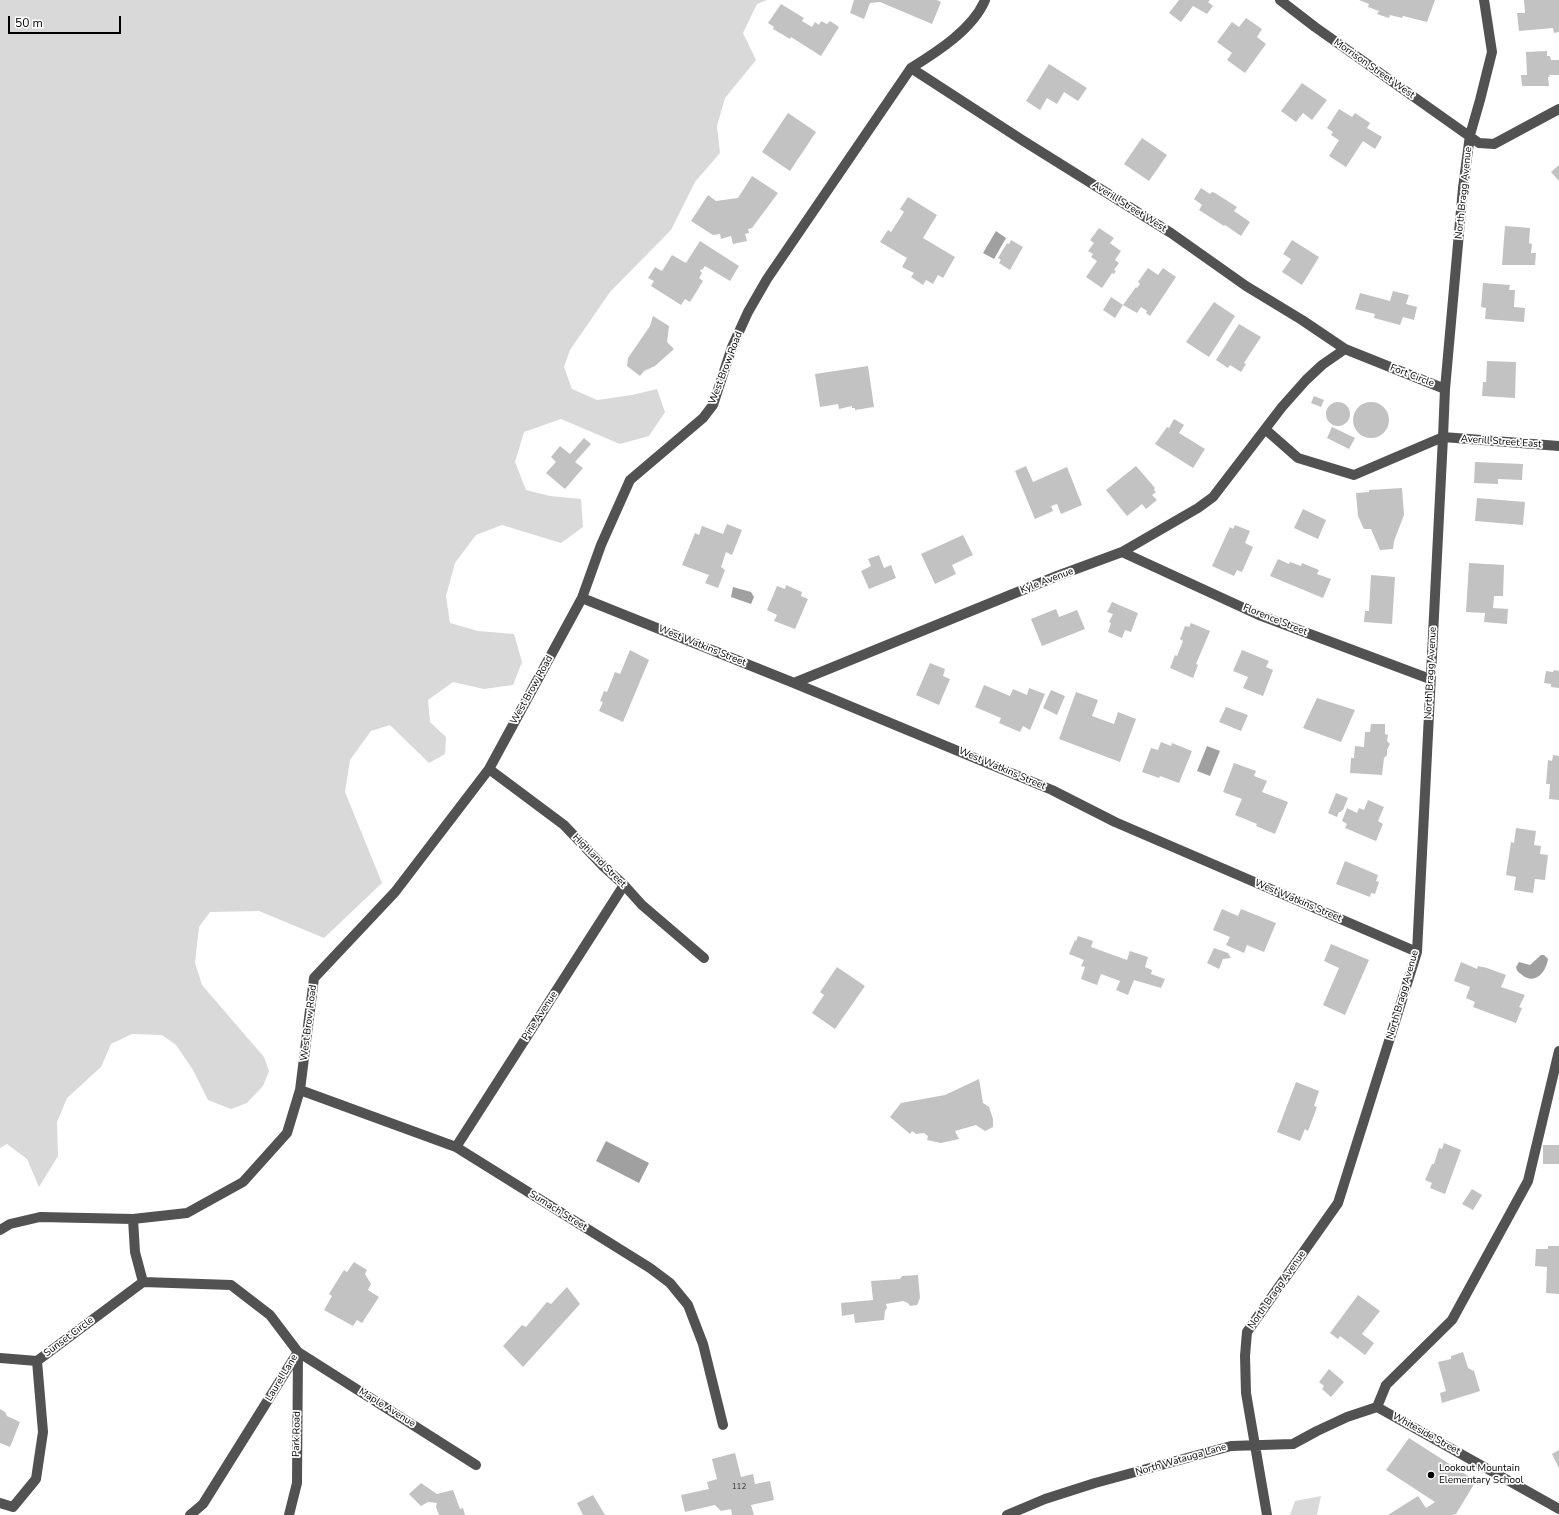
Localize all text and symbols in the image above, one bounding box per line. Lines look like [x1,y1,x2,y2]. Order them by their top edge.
scale bar [10,8,123,34]
text: 50 m [15,15,43,31]
street label: Morrison Street West [1331,37,1417,101]
street label: North Bragg Avenue [1453,146,1475,240]
street label: Averill Street West [1089,179,1169,235]
street label: West Brow Road [707,330,745,406]
street label: Fort Circle [1388,362,1436,390]
street label: Averill Street East [1460,433,1542,451]
street label: Kyle Avenue [1019,565,1075,597]
street label: Florence Street [1241,602,1309,638]
street label: West Watkins Street [656,623,748,669]
street label: North Bragg Avenue [1423,627,1439,719]
street label: West Brow Road [508,654,556,726]
street label: West Watkins Street [957,745,1047,793]
street label: Highland Street [570,832,628,890]
street label: West Watkins Street [1253,877,1343,925]
street label: North Bragg Avenue [1384,949,1422,1041]
street label: West Brow Road [298,984,320,1062]
street label: Pine Avenue [520,989,560,1043]
street label: Sumach Street [527,1188,589,1234]
street label: North Bragg Avenue [1246,1249,1308,1331]
street label: Sunset Circle [42,1314,96,1360]
street label: Laurel Lane [263,1352,301,1404]
street label: Maple Avenue [356,1386,418,1430]
street label: Whiteside Street [1390,1410,1462,1458]
street label: Park Road [291,1411,303,1457]
street label: North Watauga Lane [1134,1441,1228,1479]
place label: Lookout Mountain Elementary School [1439,1463,1524,1486]
marker: Lookout Mountain Elementary School [1426,1470,1436,1480]
house number: 112 [732,1482,746,1492]

